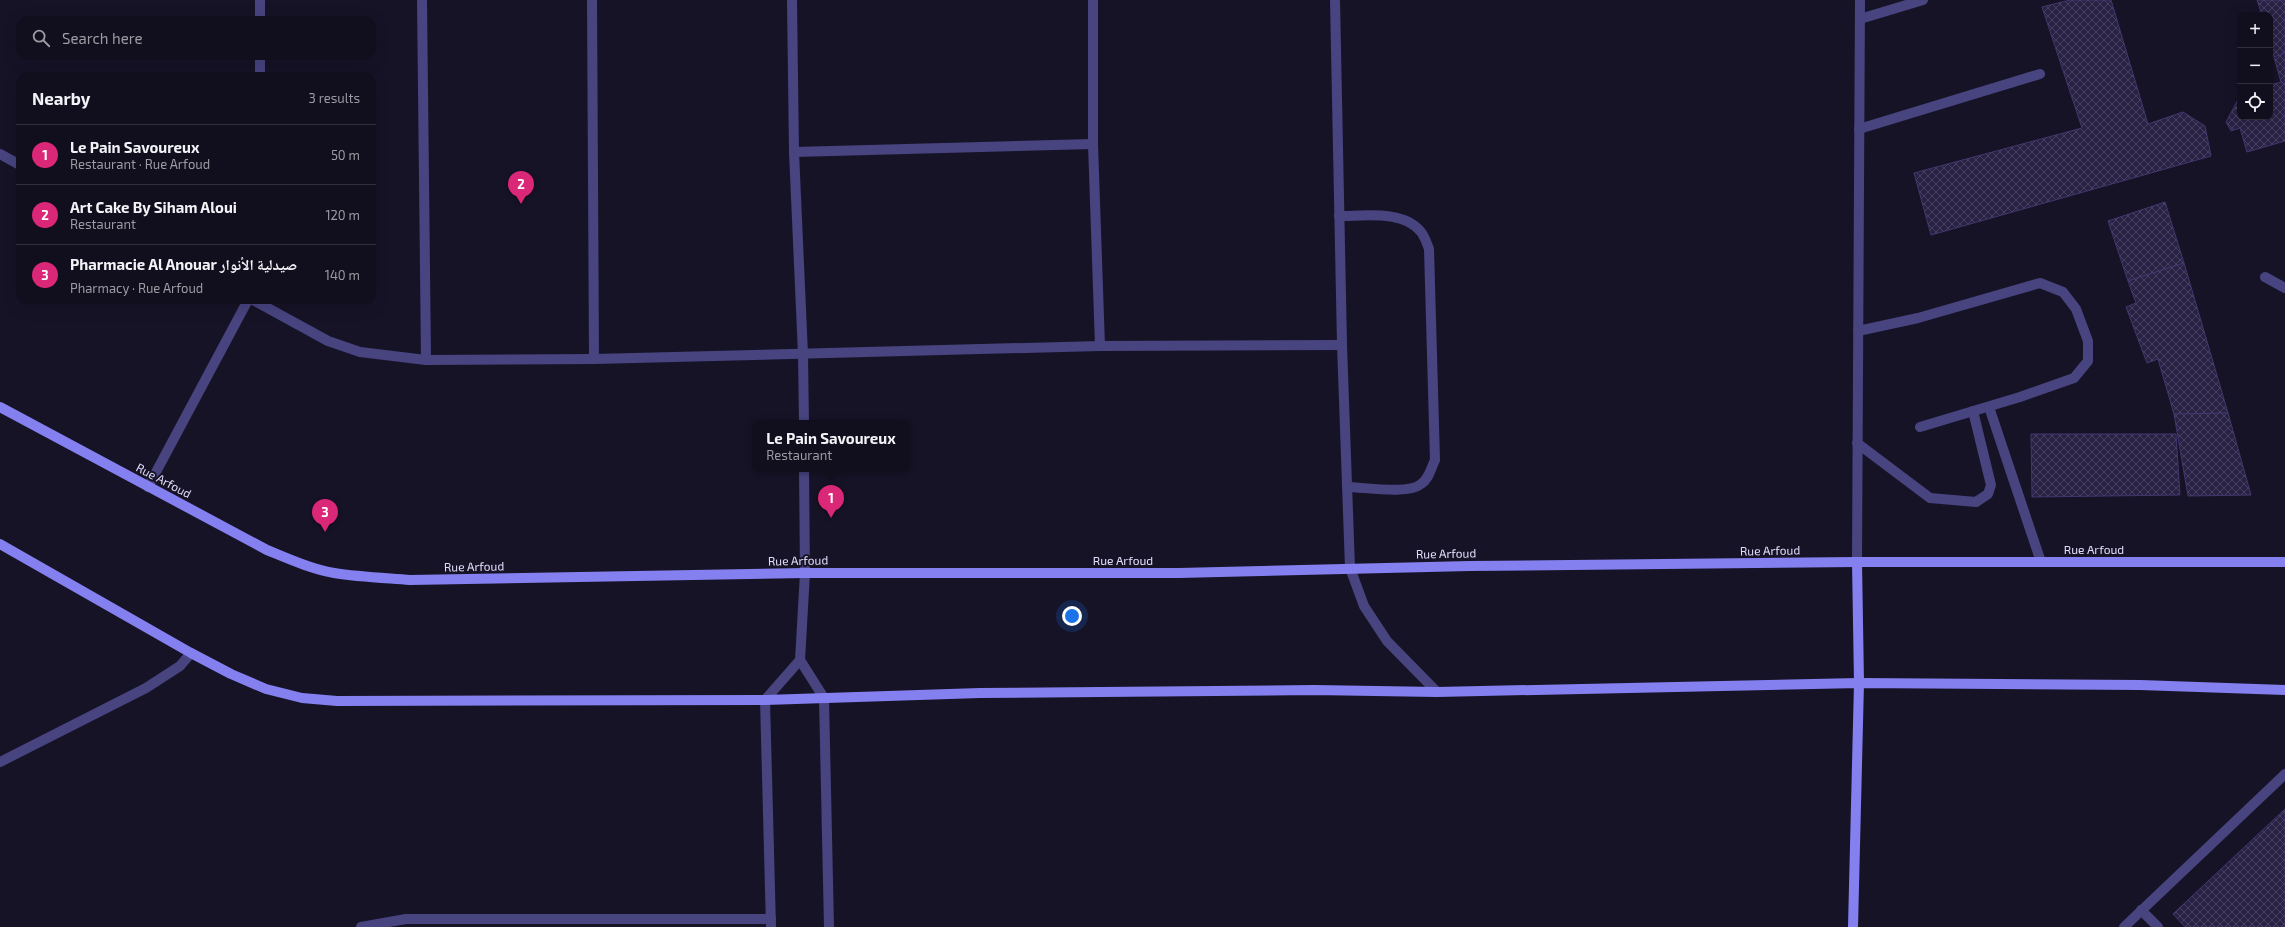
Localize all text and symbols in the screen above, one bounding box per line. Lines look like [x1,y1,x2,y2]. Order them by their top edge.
map controls [2237,12,2273,120]
button: + [2237,12,2273,48]
search box [16,16,376,60]
icon: search [30,27,52,49]
text: Search here [62,29,143,47]
button: − [2237,48,2273,84]
button: locate [2237,84,2273,120]
text: Nearby [32,88,90,108]
text: 3 results [309,90,360,106]
text: Le Pain Savoureux [70,138,199,156]
text: 1 [42,147,48,163]
text: 50 m [331,147,360,163]
text: Restaurant · Rue Arfoud [70,156,210,172]
pin: 2 [508,171,534,204]
text: Art Cake By Siham Aloui [70,198,237,216]
text: 2 [41,207,49,223]
text: 120 m [325,207,360,223]
text: Restaurant [70,216,136,232]
text: Pharmacie Al Anouar صيدلية الأنوار [70,255,297,273]
text: 3 [41,267,49,283]
text: 140 m [325,267,360,283]
text: Pharmacy · Rue Arfoud [70,280,203,296]
popup [752,420,910,472]
text: Le Pain Savoureux [766,429,896,447]
text: Restaurant [766,447,832,463]
street label: Rue Arfoud [134,460,194,500]
pin: 1 [818,485,844,518]
pin: 3 [312,499,338,532]
street label: Rue Arfoud [1740,542,1800,558]
street label: Rue Arfoud [2064,542,2124,556]
street label: Rue Arfoud [1416,545,1476,561]
street label: Rue Arfoud [768,552,828,568]
street label: Rue Arfoud [1093,553,1153,567]
street label: Rue Arfoud [444,558,504,574]
your location [1062,606,1082,626]

